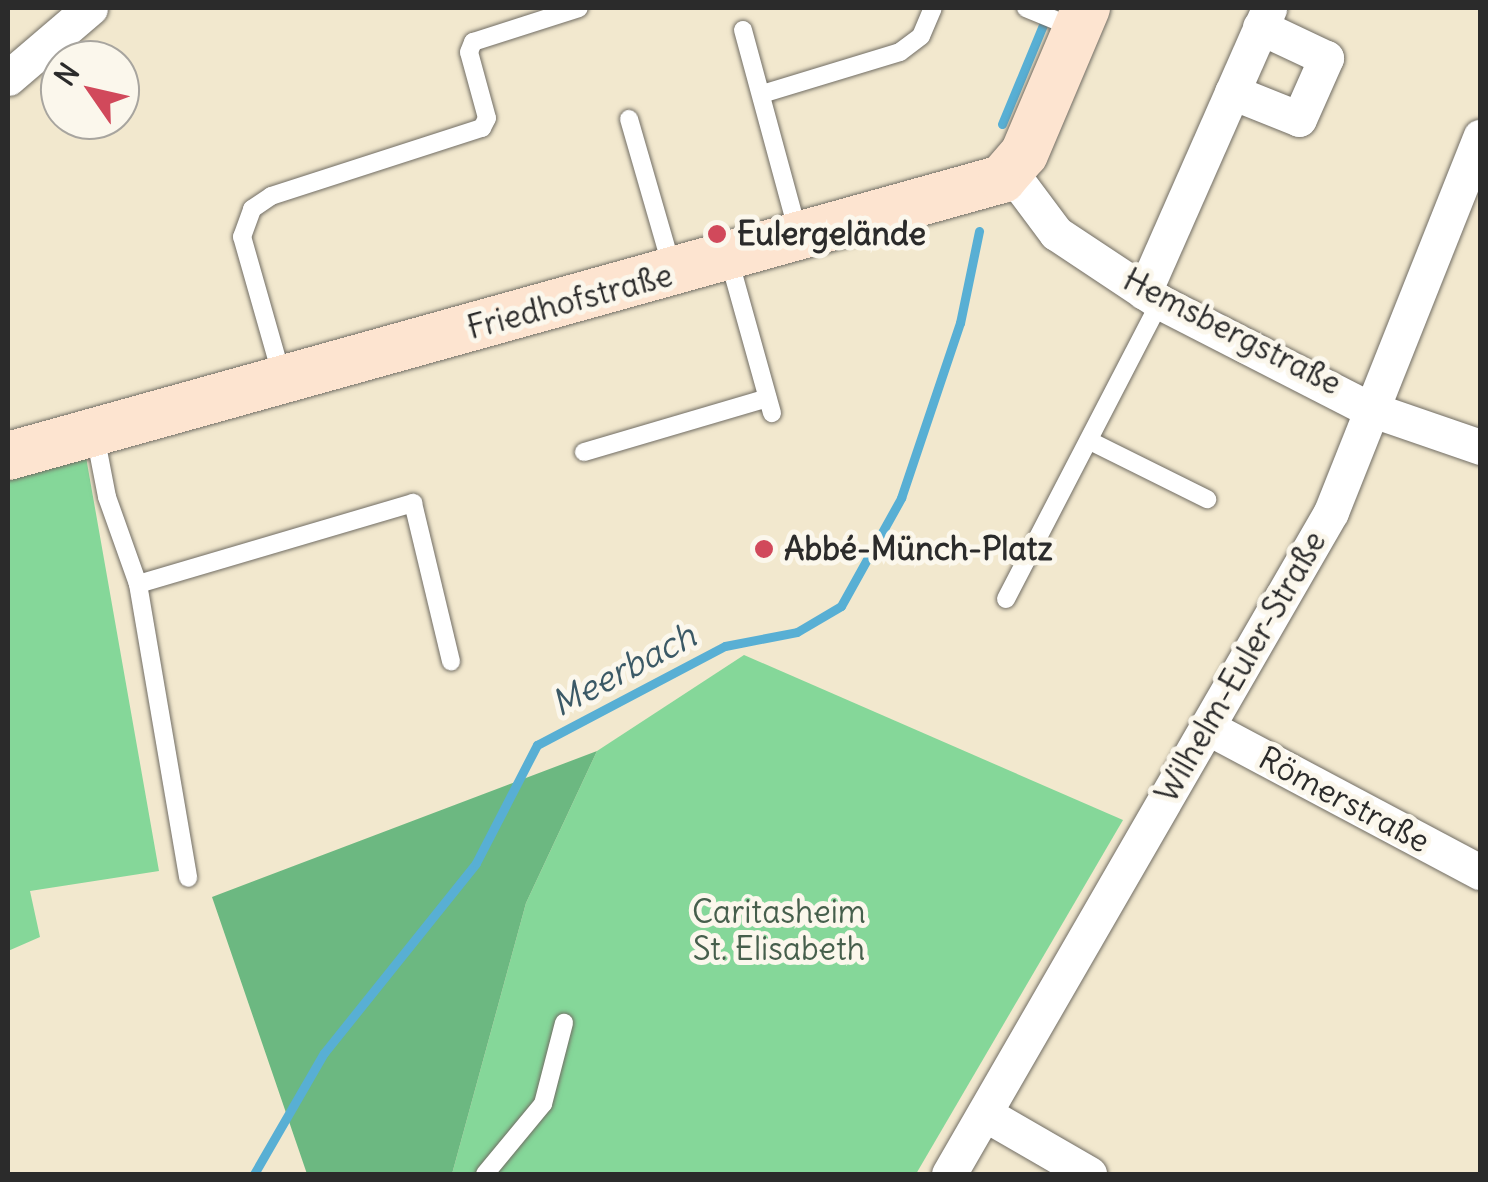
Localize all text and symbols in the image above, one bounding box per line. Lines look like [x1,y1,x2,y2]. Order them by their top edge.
north arrow [40,40,140,140]
text: N [46,56,87,92]
place label: Eulergelände [737,215,926,253]
marker: Eulergelände [706,223,728,245]
street label: Friedhofstraße [463,256,677,348]
street label: Hemsbergstraße [1117,261,1347,403]
street label: Wilhelm-Euler-Straße [1148,525,1334,809]
place label: Abbé-Münch-Platz [784,530,1053,568]
marker: Abbé-Münch-Platz [753,538,775,560]
water label: Meerbach [544,614,702,724]
street label: Römerstraße [1252,739,1436,861]
park label: Caritasheim St. Elisabeth [692,894,866,969]

